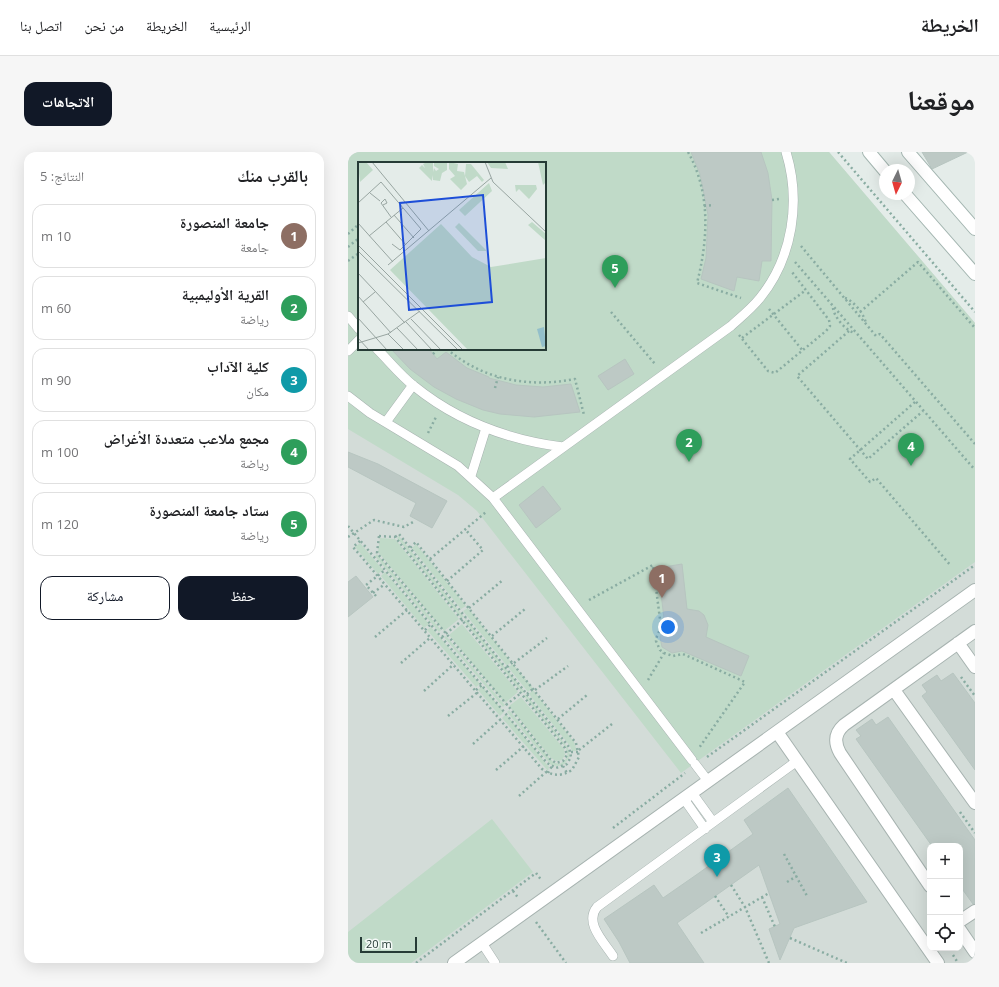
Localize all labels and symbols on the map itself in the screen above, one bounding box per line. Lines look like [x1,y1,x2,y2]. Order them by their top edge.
inset map [358,162,546,350]
north arrow [879,164,915,200]
pin: 5 [602,255,628,288]
pin: 2 [676,429,702,462]
pin: 4 [898,433,924,466]
pin: 1 [649,565,675,598]
your location [658,617,678,637]
pin: 3 [704,844,730,877]
scale bar [360,935,417,954]

